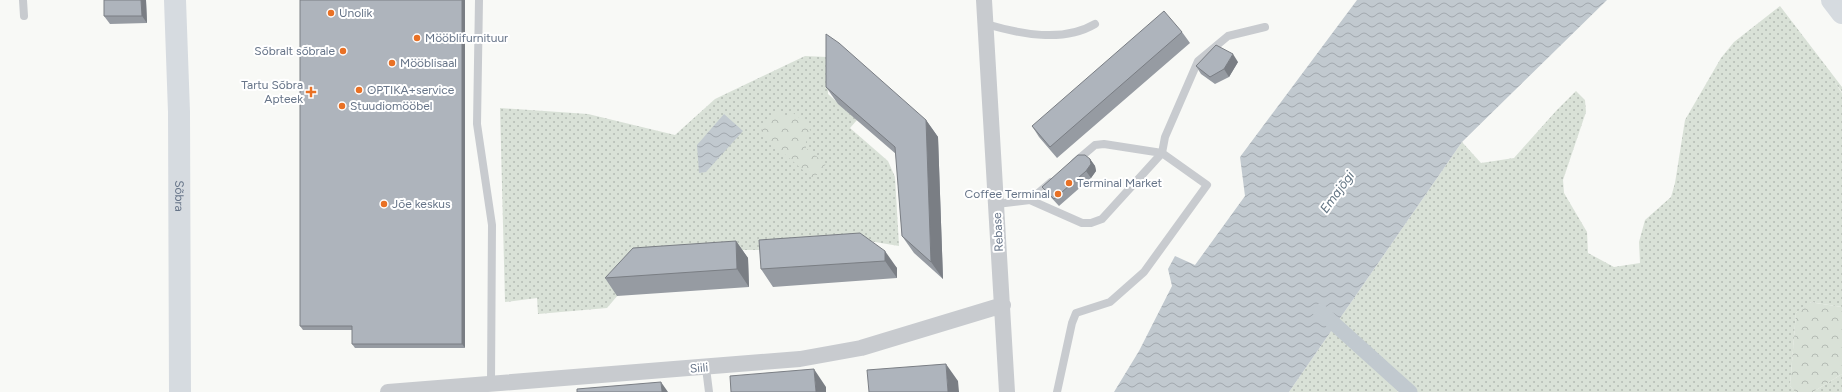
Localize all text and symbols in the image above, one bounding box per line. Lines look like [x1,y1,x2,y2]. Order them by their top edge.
place label: Unolik [339,6,373,20]
marker: Unolik [326,8,336,18]
place label: Mööblifurnituur [425,31,508,45]
marker: Mööblifurnituur [412,33,422,43]
place label: Sõbralt sõbrale [254,44,335,58]
marker: Sõbralt sõbrale [338,46,348,56]
place label: Mööblisaal [400,56,457,70]
marker: Mööblisaal [387,58,397,68]
place label: Tartu Sõbra Apteek [241,78,303,106]
place label: OPTIKA+service [367,83,455,97]
marker: OPTIKA+service [354,85,364,95]
marker: Tartu Sõbra Apteek [306,87,316,97]
place label: Stuudiomööbel [350,99,432,113]
marker: Stuudiomööbel [337,101,347,111]
water label: Emajõgi [1317,167,1358,216]
place label: Terminal Market [1077,176,1162,190]
marker: Terminal Market [1064,178,1074,188]
street label: Sõbra [172,180,186,212]
place label: Coffee Terminal [965,187,1050,201]
marker: Coffee Terminal [1053,189,1063,199]
place label: Jõe keskus [392,197,451,211]
marker: Jõe keskus [379,199,389,209]
street label: Rebase [990,212,1006,252]
street label: Siili [689,360,709,376]

